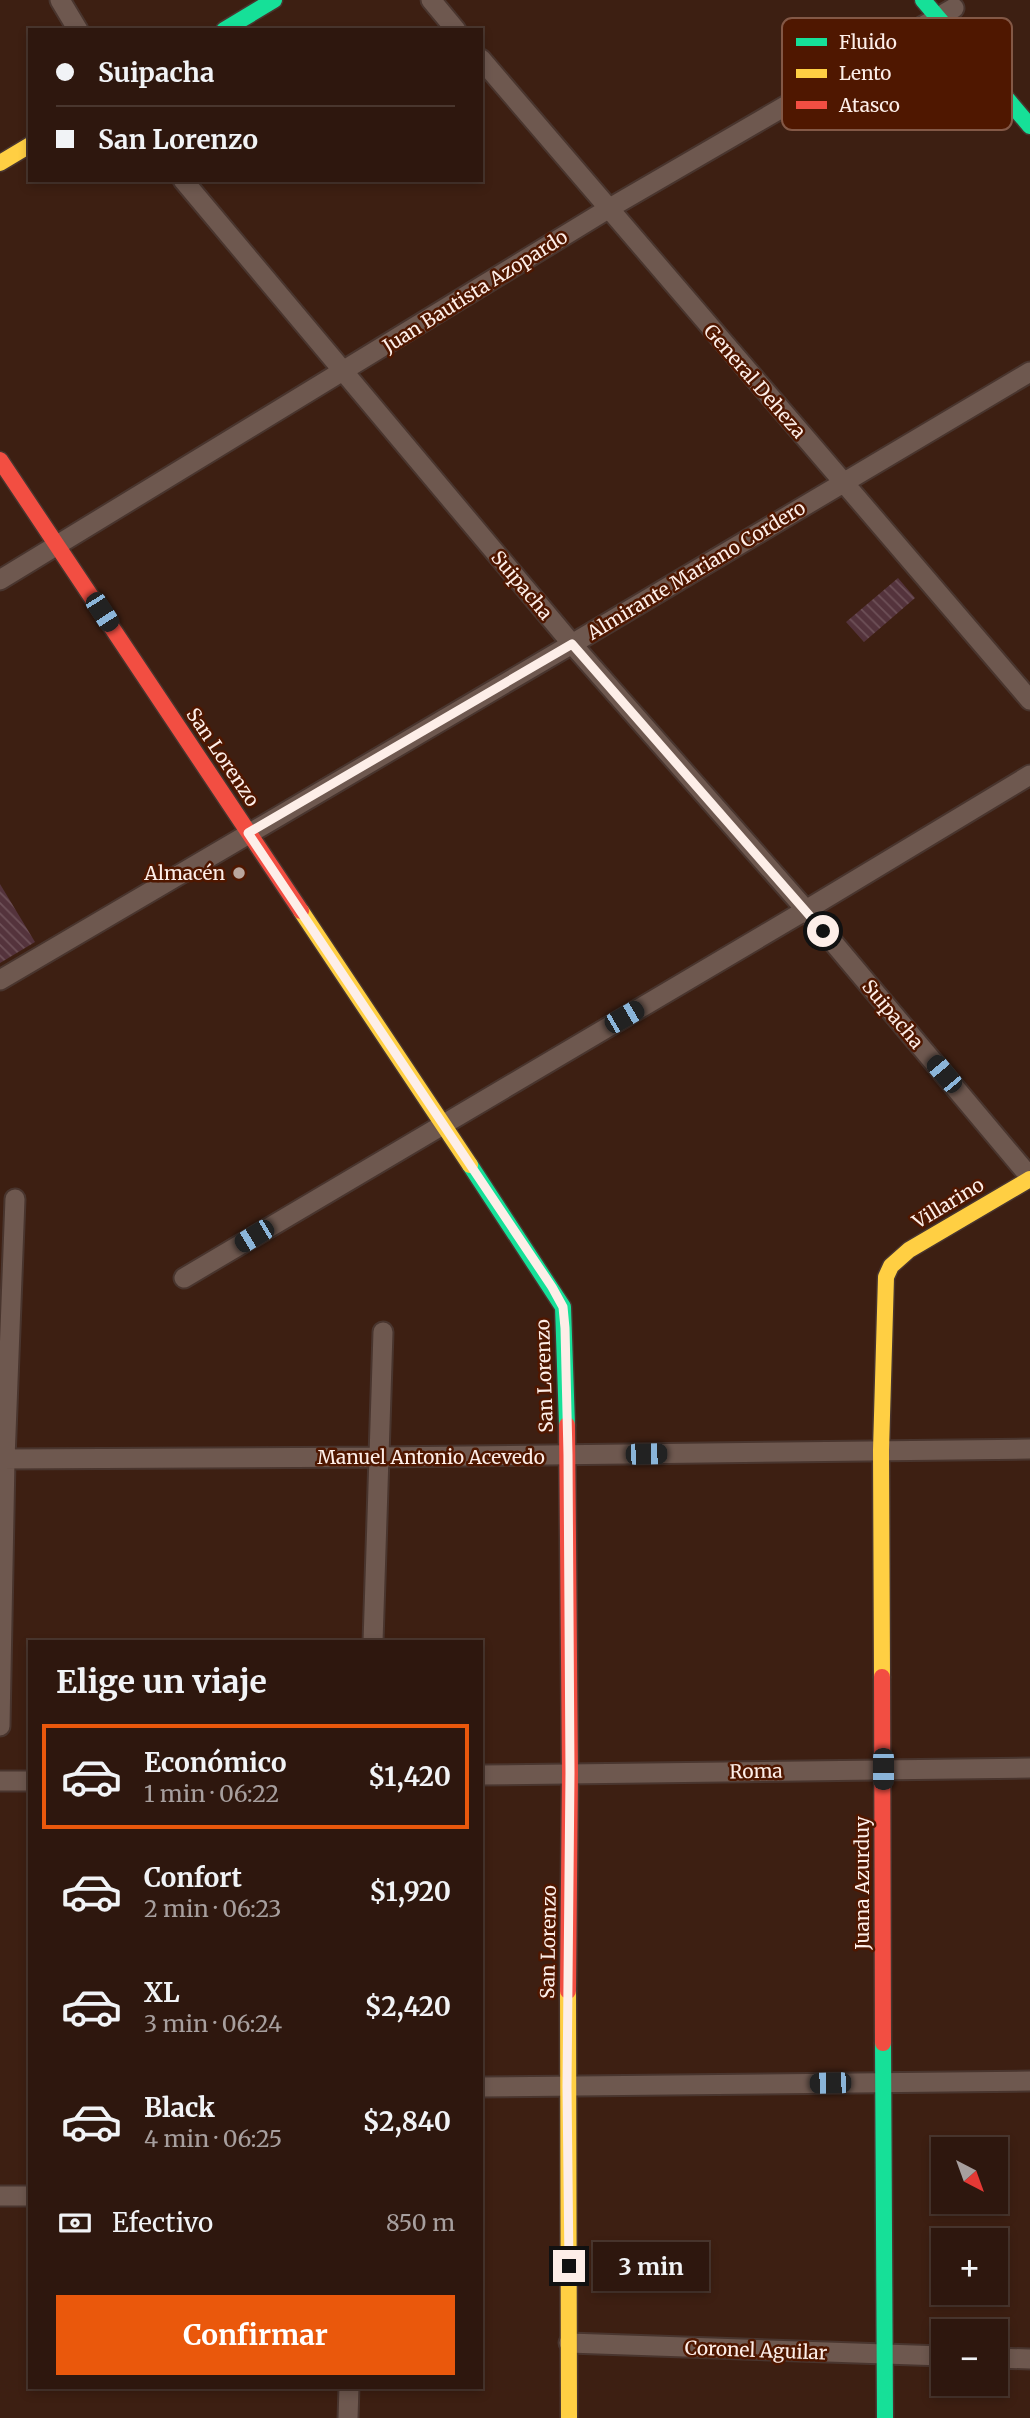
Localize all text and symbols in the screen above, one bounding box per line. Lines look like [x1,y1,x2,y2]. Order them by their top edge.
legend [782,18,1012,130]
text: Fluido [839,30,897,54]
text: Suipacha [98,56,214,89]
text: Lento [839,61,891,85]
text: Atasco [838,93,900,117]
text: San Lorenzo [98,123,258,156]
street label: Juan Bautista Azopardo [377,224,572,358]
street label: General Deheza [699,319,811,443]
street label: Almirante Mariano Cordero [582,495,810,645]
street label: Suipacha [486,546,558,624]
car [82,589,123,635]
street label: San Lorenzo [181,703,265,811]
place label: Almacén [143,861,225,885]
marker: Almacén [231,865,247,881]
route start [807,915,839,947]
street label: Suipacha [857,975,929,1053]
car [601,997,648,1037]
car [923,1051,966,1097]
street label: Villarino [907,1172,988,1234]
car [231,1216,278,1256]
street label: San Lorenzo [530,1319,558,1433]
car [625,1443,668,1465]
street label: Manuel Antonio Acevedo [317,1445,545,1469]
text: Elige un viaje [56,1662,267,1702]
icon: car [60,1745,123,1808]
text: Económico [144,1746,287,1779]
car [873,1748,894,1790]
street label: Roma [729,1759,783,1783]
text: $1,420 [368,1760,451,1793]
text: 1 min · 06:22 [144,1779,279,1808]
street label: Juana Azurduy [850,1816,874,1951]
icon: car [60,1860,123,1923]
text: Confort [144,1861,242,1894]
text: $1,920 [369,1875,451,1908]
street label: San Lorenzo [535,1885,561,1999]
text: 2 min · 06:23 [144,1894,281,1923]
icon: car [60,1975,123,2038]
text: XL [144,1976,180,2009]
text: $2,420 [365,1990,451,2023]
text: 3 min · 06:24 [144,2009,282,2038]
car [809,2072,852,2094]
icon: car [60,2090,123,2153]
text: Black [144,2091,215,2124]
text: $2,840 [362,2105,451,2138]
text: 4 min · 06:25 [144,2124,282,2153]
north arrow [931,2137,1008,2214]
map controls [931,2137,1008,2396]
icon: cash [56,2204,94,2242]
text: Efectivo [112,2206,213,2239]
text: 850 m [386,2208,455,2237]
button: + [931,2228,1008,2305]
callout: 3 min [594,2242,709,2290]
route end [553,2250,585,2282]
text: 3 min [618,2252,684,2281]
button: Confirmar [56,2295,455,2375]
button: − [931,2319,1008,2396]
street label: Coronel Aguilar [684,2336,828,2364]

